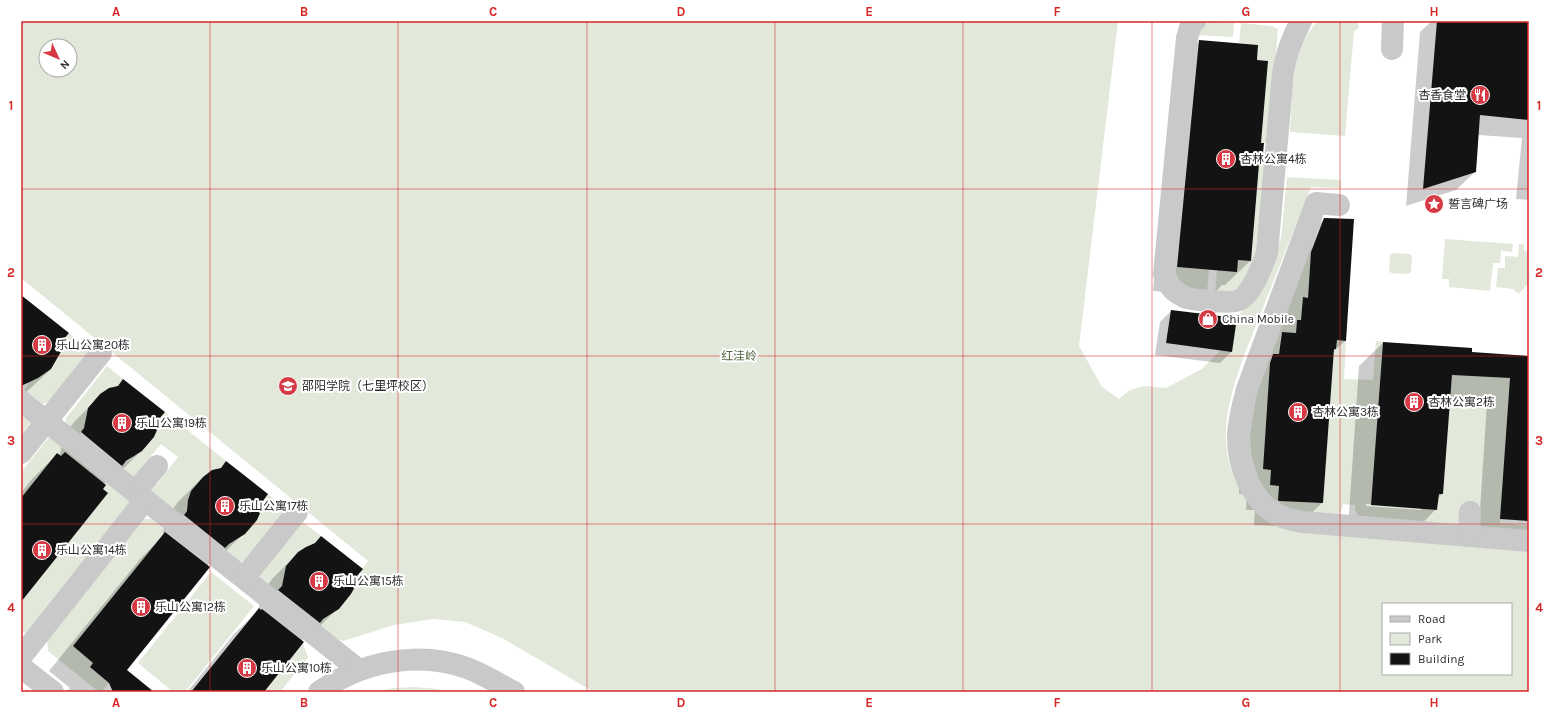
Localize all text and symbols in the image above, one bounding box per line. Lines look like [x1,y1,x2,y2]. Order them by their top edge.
text: A [112,4,120,19]
text: B [300,4,308,19]
text: C [489,4,497,19]
text: D [677,4,686,19]
text: E [865,4,873,19]
text: F [1053,4,1061,19]
text: G [1242,4,1250,19]
text: H [1429,4,1439,19]
north arrow [38,38,78,78]
text: N [57,57,72,72]
restaurant icon: 杏香食堂 [1469,84,1491,106]
place label: 杏香食堂 [1418,88,1466,102]
text: 1 [9,98,13,113]
text: 1 [1537,98,1541,113]
building icon: 杏林公寓4栋 [1215,148,1237,170]
place label: 杏林公寓4栋 [1240,152,1307,166]
place icon: 誓言碑广场 [1423,193,1445,215]
place label: 誓言碑广场 [1448,197,1508,211]
text: 2 [7,265,15,280]
text: 2 [1535,265,1543,280]
shop icon: China Mobile [1197,308,1219,330]
place label: China Mobile [1222,312,1294,326]
building icon: 乐山公寓20栋 [31,334,53,356]
place label: 乐山公寓20栋 [56,338,130,352]
park label: 红洼岭 [721,349,757,363]
school or university icon: 邵阳学院（七里坪校区） [277,375,299,397]
place label: 邵阳学院（七里坪校区） [302,379,434,393]
building icon: 杏林公寓2栋 [1403,391,1425,413]
place label: 杏林公寓2栋 [1428,395,1495,409]
building icon: 杏林公寓3栋 [1287,401,1309,423]
place label: 杏林公寓3栋 [1312,405,1379,419]
building icon: 乐山公寓19栋 [111,412,133,434]
place label: 乐山公寓19栋 [136,416,207,430]
text: 3 [7,433,15,448]
text: 3 [1535,433,1543,448]
building icon: 乐山公寓17栋 [214,495,236,517]
place label: 乐山公寓17栋 [239,499,309,513]
building icon: 乐山公寓14栋 [31,539,53,561]
place label: 乐山公寓14栋 [56,543,127,557]
building icon: 乐山公寓15栋 [308,570,330,592]
place label: 乐山公寓15栋 [333,574,404,588]
building icon: 乐山公寓12栋 [130,596,152,618]
text: 4 [7,600,15,615]
place label: 乐山公寓12栋 [155,600,226,614]
text: 4 [1535,600,1543,615]
legend [1382,603,1512,675]
text: Road [1418,612,1446,626]
text: Park [1418,632,1443,646]
text: Building [1418,652,1465,666]
building icon: 乐山公寓10栋 [236,657,258,679]
place label: 乐山公寓10栋 [261,661,332,675]
text: A [112,695,120,710]
text: B [300,695,308,710]
text: C [489,695,497,710]
text: D [677,695,686,710]
text: E [865,695,873,710]
text: F [1053,695,1061,710]
text: G [1242,695,1250,710]
text: H [1429,695,1439,710]

